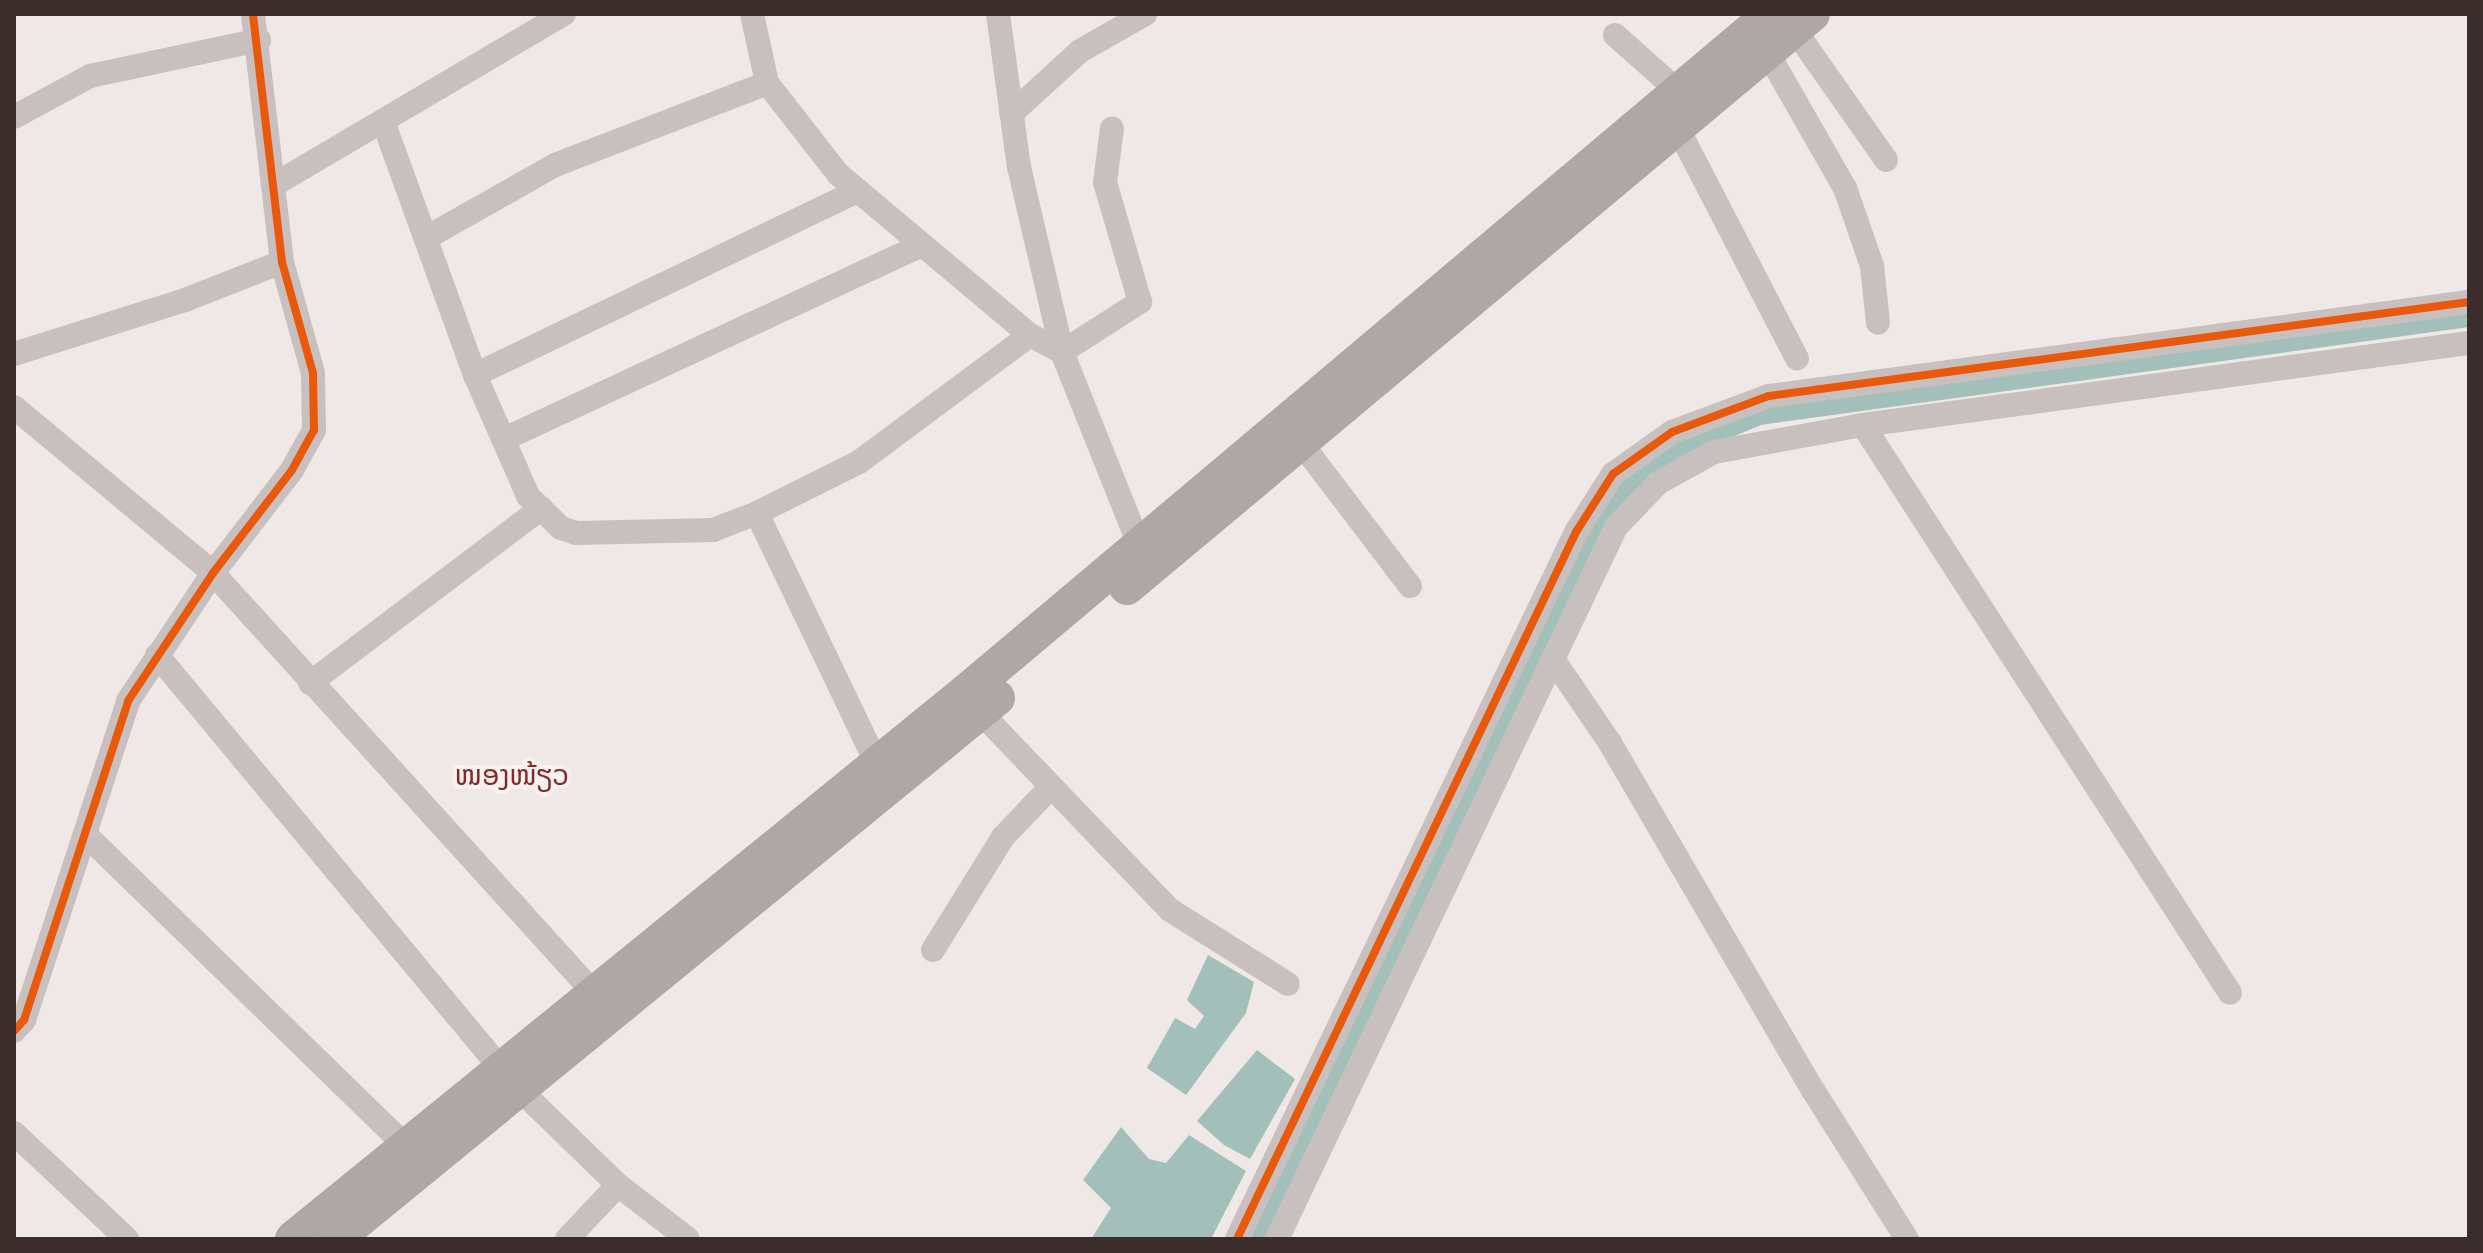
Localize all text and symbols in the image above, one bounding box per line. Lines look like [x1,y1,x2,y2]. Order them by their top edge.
district label: ໜອງໜ້ຽວ [455,759,569,793]

